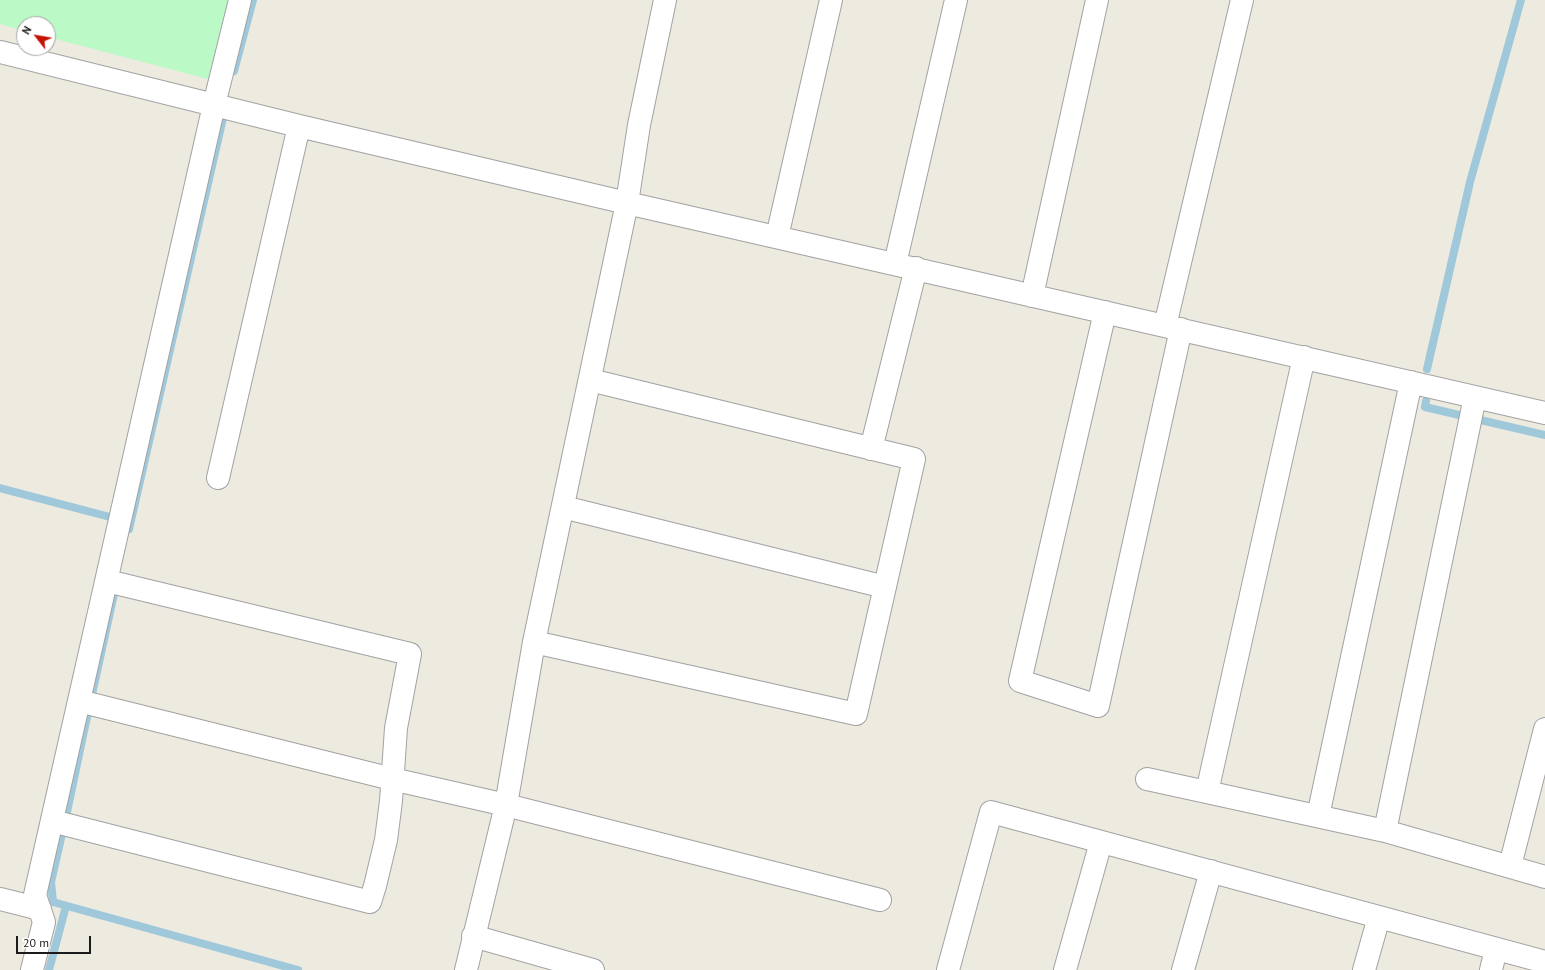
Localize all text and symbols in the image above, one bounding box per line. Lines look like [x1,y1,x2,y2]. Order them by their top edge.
north arrow [16,16,56,56]
text: N [19,24,34,37]
scale bar [18,928,93,954]
text: 20 m [23,935,49,950]

